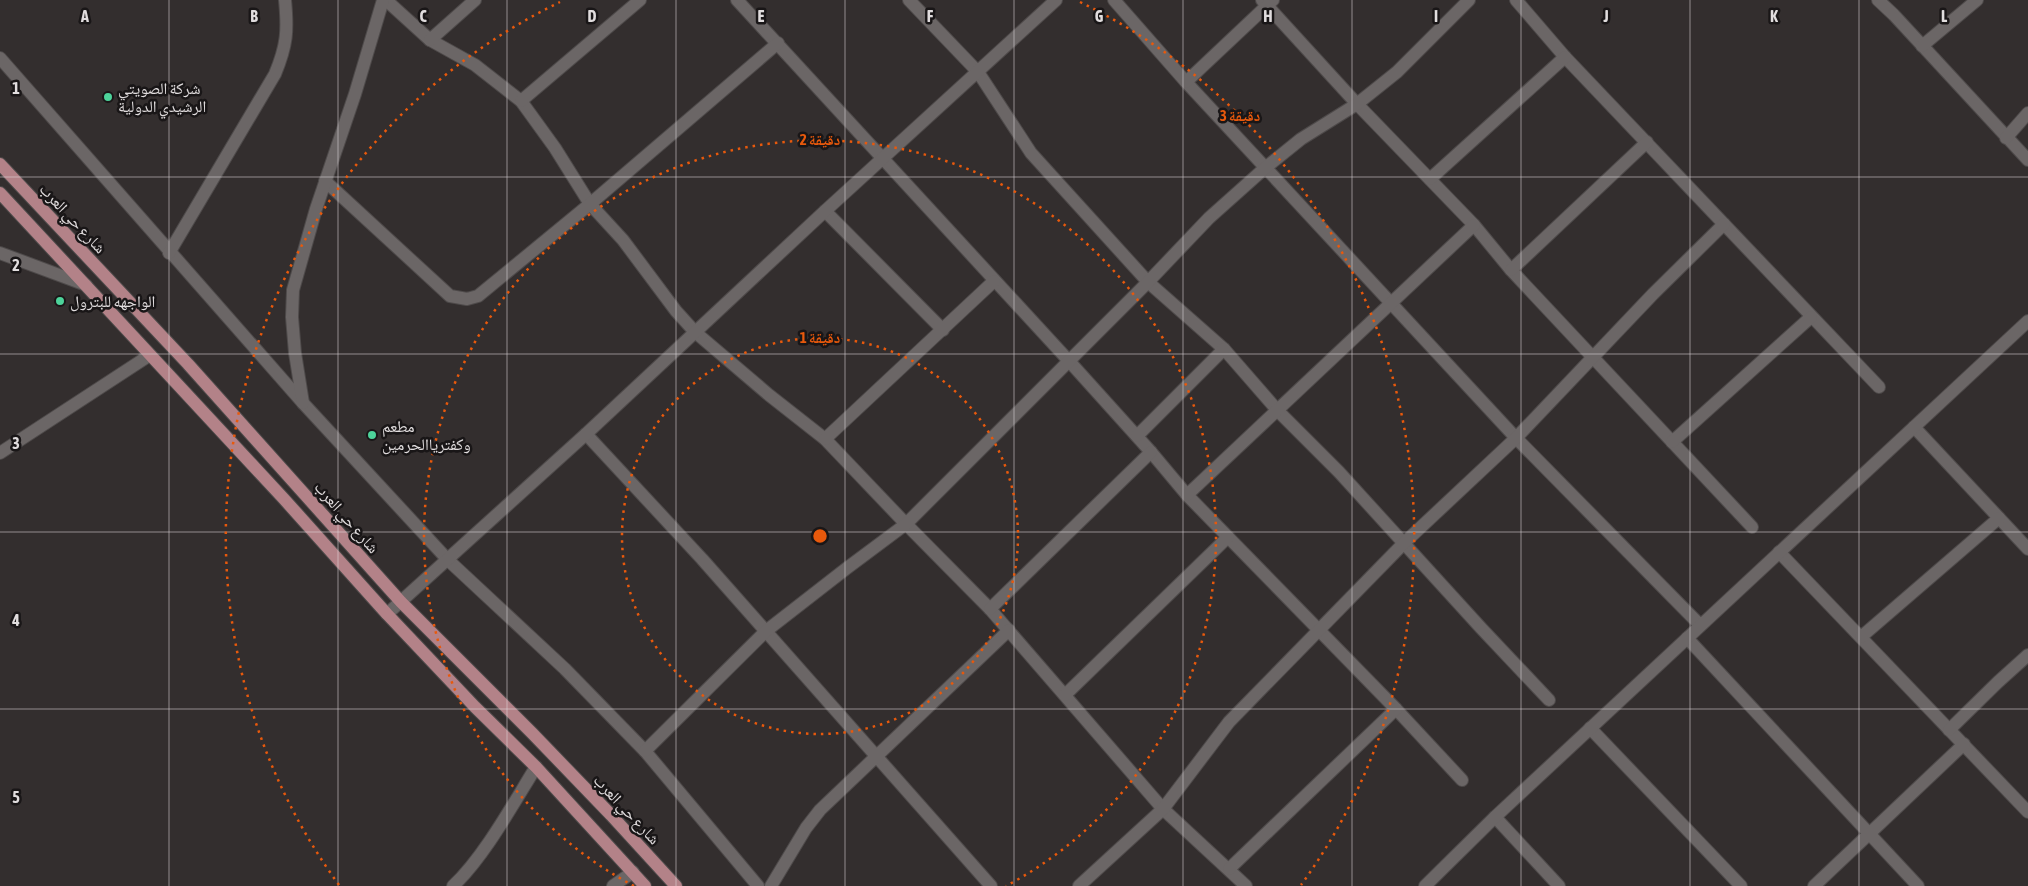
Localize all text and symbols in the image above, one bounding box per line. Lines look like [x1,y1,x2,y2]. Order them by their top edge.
text: A [80,7,89,25]
text: B [250,7,258,25]
text: C [419,7,427,25]
text: D [588,7,597,25]
text: E [758,7,765,25]
text: F [927,7,934,25]
text: G [1095,7,1104,25]
text: H [1263,7,1273,25]
text: I [1434,7,1438,25]
text: J [1602,7,1609,25]
text: K [1770,7,1778,25]
text: L [1941,7,1948,25]
text: 1 [12,79,20,97]
place label: شركة الصويتي الرشيدي الدولية [118,79,206,119]
marker: شركة الصويتي الرشيدي الدولية [102,91,114,103]
text: 3 دقيقة [1220,107,1260,124]
text: 2 دقيقة [800,131,840,148]
street label: شارع حي العرب [33,179,110,259]
text: 2 [12,256,20,274]
place label: الواجهه للبترول [70,292,155,312]
marker: الواجهه للبترول [54,295,66,307]
text: 1 دقيقة [800,329,840,346]
place label: مطعم وكفترياالحرمين [382,417,471,455]
marker: مطعم وكفترياالحرمين [366,429,378,441]
text: 3 [12,434,20,452]
street label: شارع حي العرب [308,478,383,559]
centre of rings [811,527,829,545]
text: 4 [11,611,20,629]
street label: شارع حي العرب [587,770,664,850]
text: 5 [12,788,20,806]

